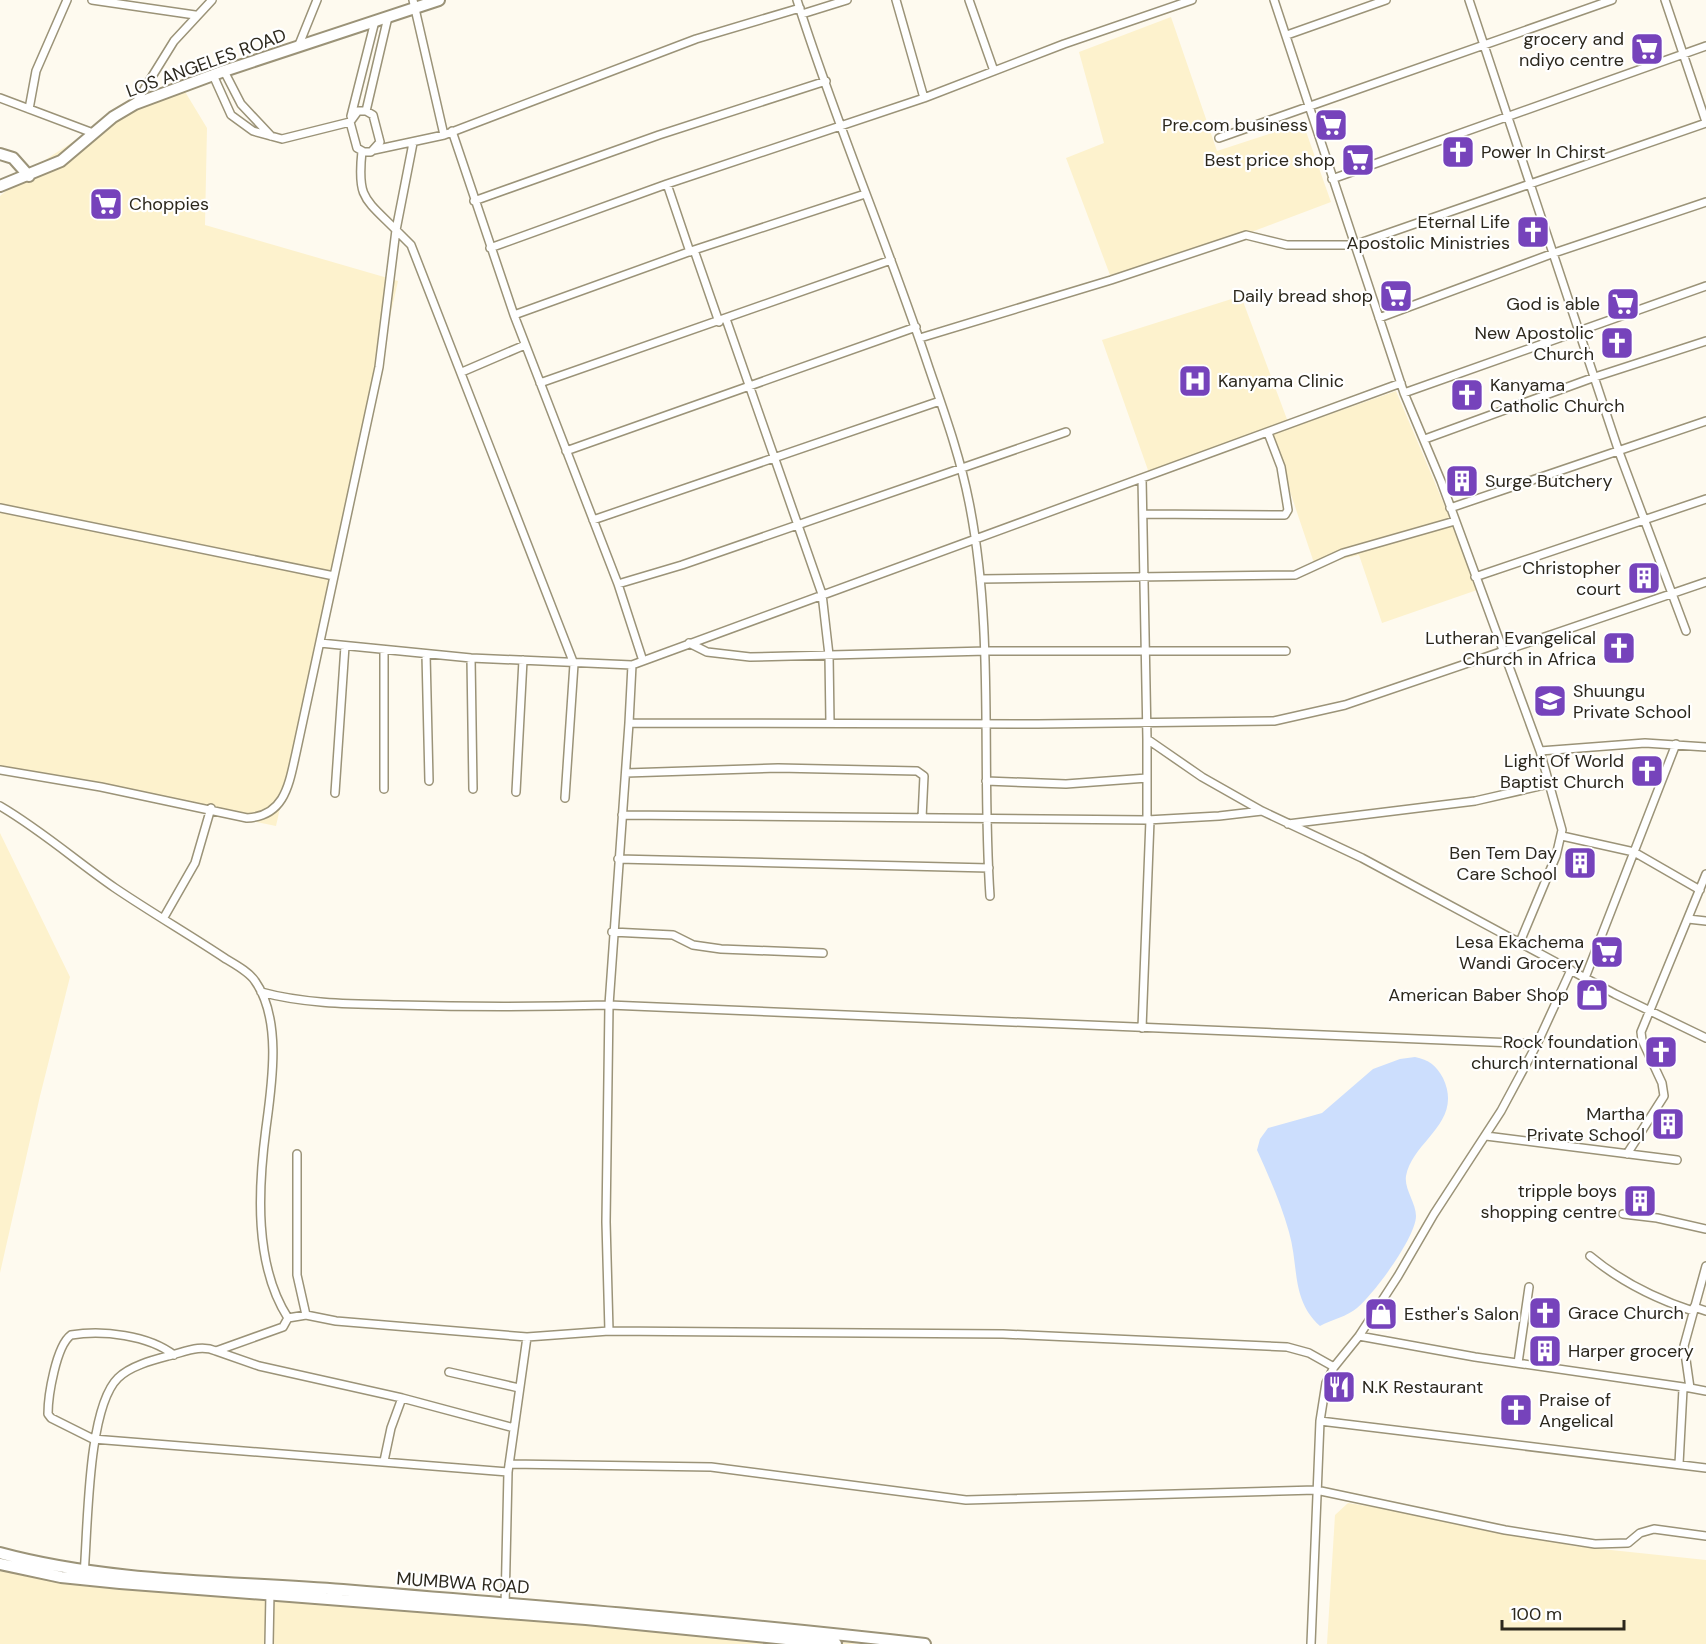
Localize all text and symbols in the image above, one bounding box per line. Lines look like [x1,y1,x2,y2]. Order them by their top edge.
street label: LOS ANGELES ROAD [123,23,289,103]
place label: grocery and ndiyo centre [1519,27,1624,72]
supermarket icon: grocery and ndiyo centre [1629,31,1665,67]
supermarket icon: Pre.com business [1313,107,1349,143]
place label: Pre.com business [1162,113,1308,137]
church icon: Power In Chirst [1440,134,1476,170]
place label: Power In Chirst [1481,140,1606,164]
supermarket icon: Best price shop [1340,142,1376,178]
place label: Best price shop [1205,148,1335,172]
supermarket icon: Choppies [88,186,124,222]
place label: Choppies [129,192,209,216]
place label: Eternal Life Apostolic Ministries [1347,210,1510,255]
church icon: Eternal Life Apostolic Ministries [1515,214,1551,250]
supermarket icon: Daily bread shop [1378,278,1414,314]
place label: Daily bread shop [1233,284,1373,308]
supermarket icon: God is able [1605,286,1641,322]
place label: God is able [1506,292,1600,316]
place label: New Apostolic Church [1475,321,1594,366]
church icon: New Apostolic Church [1599,325,1635,361]
hospital icon: Kanyama Clinic [1177,363,1213,399]
place label: Kanyama Clinic [1218,369,1344,393]
place label: Kanyama Catholic Church [1490,373,1624,418]
church icon: Kanyama Catholic Church [1449,377,1485,413]
building icon: Surge Butchery [1444,463,1480,499]
place label: Surge Butchery [1485,469,1612,493]
place label: Christopher court [1522,556,1621,601]
building icon: Christopher court [1626,560,1662,596]
place label: Lutheran Evangelical Church in Africa [1425,626,1596,671]
church icon: Lutheran Evangelical Church in Africa [1601,630,1637,666]
place label: Shuungu Private School [1573,679,1691,724]
school or university icon: Shuungu Private School [1532,683,1568,719]
place label: Light Of World Baptist Church [1500,749,1624,794]
church icon: Light Of World Baptist Church [1629,753,1665,789]
place label: Ben Tem Day Care School [1449,841,1557,886]
building icon: Ben Tem Day Care School [1562,845,1598,881]
place label: Lesa Ekachema Wandi Grocery [1455,930,1584,975]
supermarket icon: Lesa Ekachema Wandi Grocery [1589,934,1625,970]
shop icon: American Baber Shop [1574,977,1610,1013]
place label: American Baber Shop [1388,983,1569,1007]
place label: Rock foundation church international [1471,1030,1638,1075]
church icon: Rock foundation church international [1643,1034,1679,1070]
place label: Martha Private School [1527,1102,1645,1147]
building icon: Martha Private School [1650,1106,1686,1142]
place label: tripple boys shopping centre [1480,1179,1617,1224]
building icon: tripple boys shopping centre [1622,1183,1658,1219]
church icon: Grace Church [1527,1295,1563,1331]
shop icon: Esther's Salon [1363,1296,1399,1332]
place label: Grace Church [1568,1301,1684,1325]
place label: Esther's Salon [1404,1302,1519,1326]
building icon: Harper grocery [1527,1333,1563,1369]
place label: Harper grocery [1568,1339,1694,1363]
restaurant icon: N.K Restaurant [1321,1369,1357,1405]
place label: N.K Restaurant [1362,1375,1483,1399]
place label: Praise of Angelical [1539,1388,1614,1433]
church icon: Praise of Angelical [1498,1392,1534,1428]
street label: MUMBWA ROAD [396,1566,530,1600]
scale bar [1502,1593,1624,1631]
text: 100 m [1511,1602,1562,1626]

